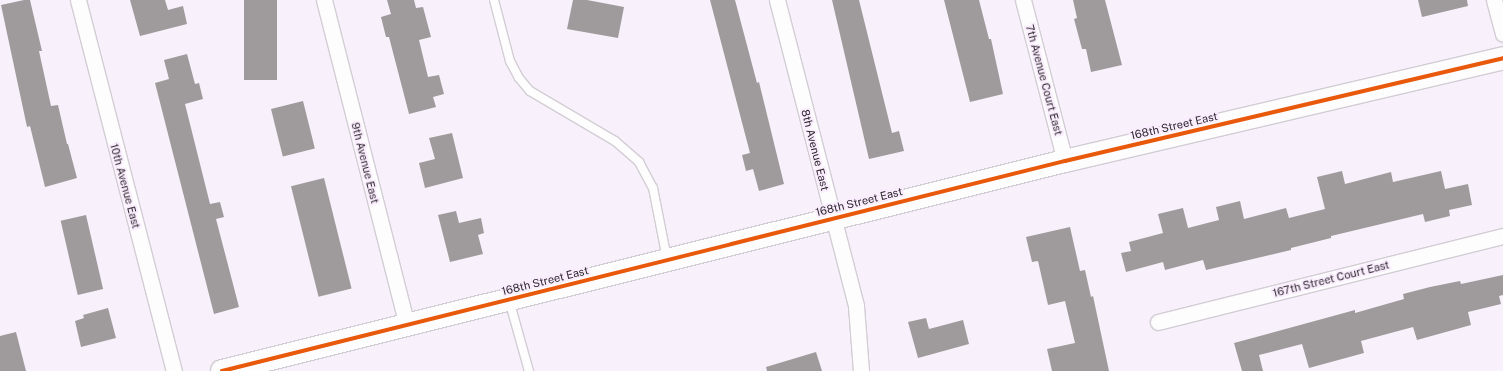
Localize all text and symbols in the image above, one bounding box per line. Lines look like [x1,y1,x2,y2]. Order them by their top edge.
street label: 7th Avenue Court East [1023,23,1065,137]
street label: 8th Avenue East [799,108,831,192]
street label: 168th Street East [1129,110,1219,142]
street label: 9th Avenue East [349,121,381,205]
street label: 10th Avenue East [107,142,143,230]
street label: 168th Street East [814,185,904,219]
street label: 167th Street Court East [1271,258,1391,300]
street label: 168th Street East [500,264,590,298]

